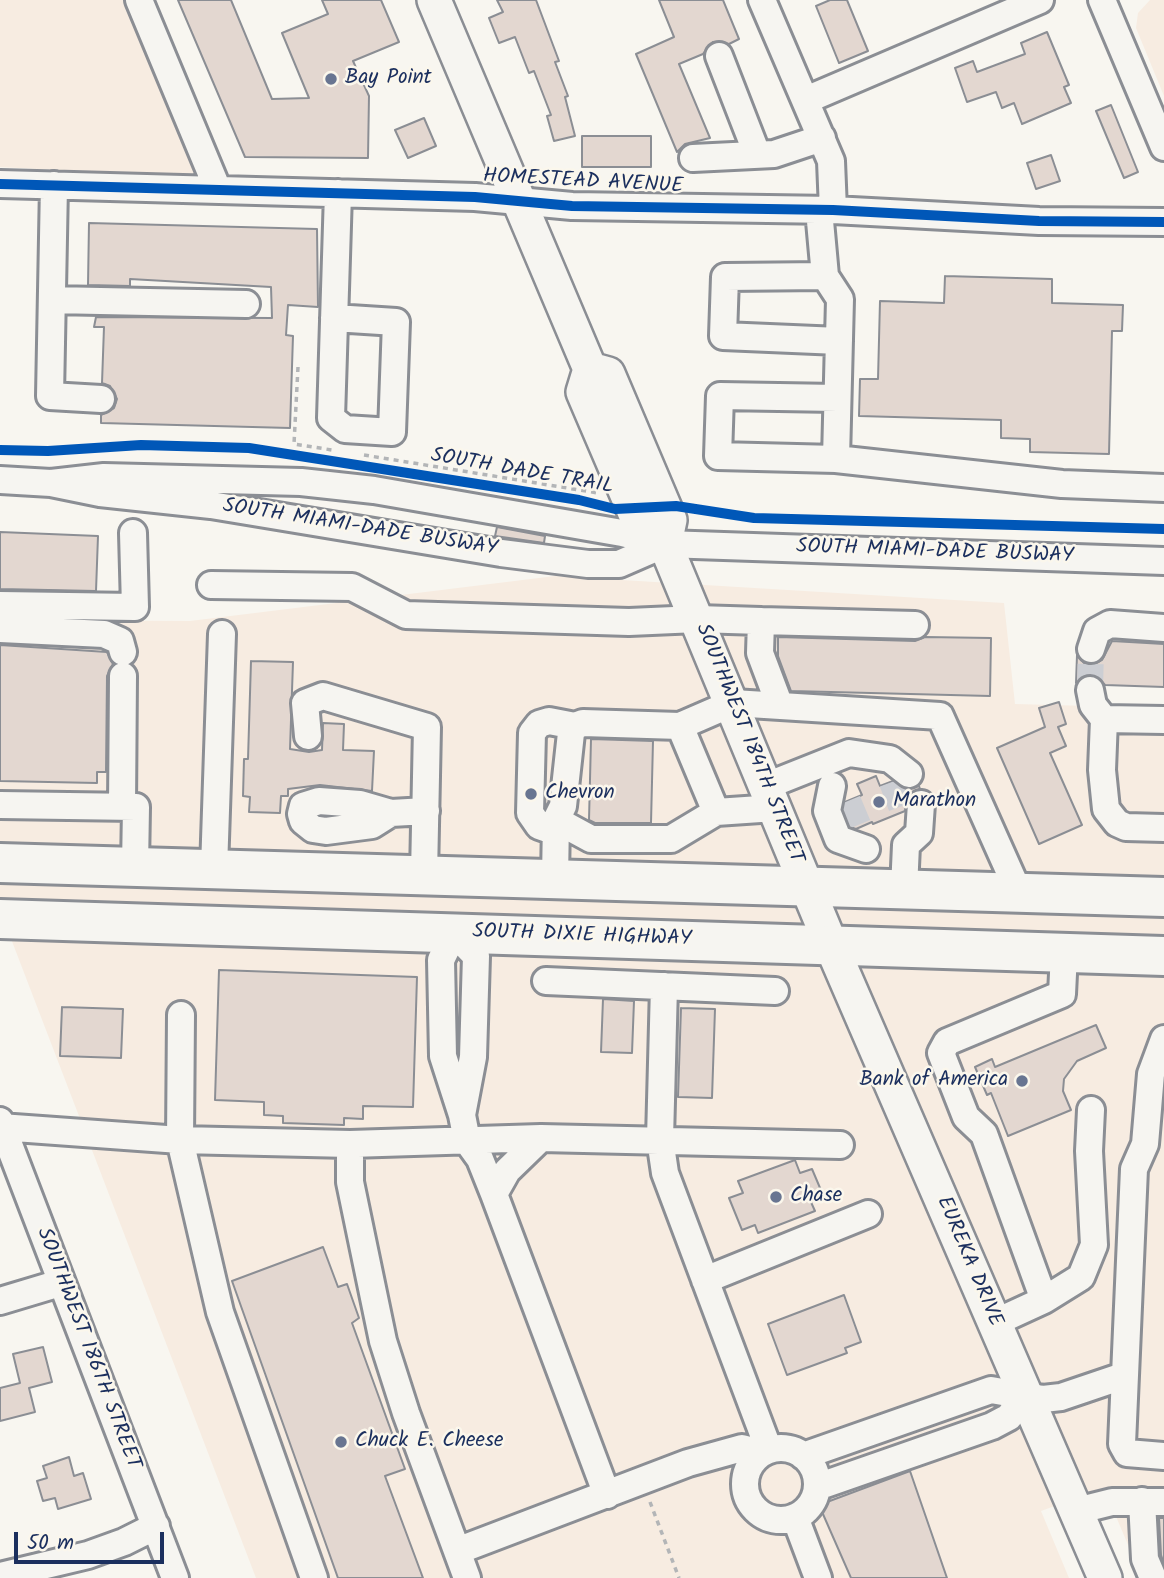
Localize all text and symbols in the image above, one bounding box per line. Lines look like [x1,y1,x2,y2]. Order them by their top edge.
place label: Bay Point [345,66,432,92]
marker: Bay Point [323,71,339,87]
street label: HOMESTEAD AVENUE [482,165,684,201]
street label: SOUTH DADE TRAIL [429,445,615,501]
street label: SOUTH MIAMI-DADE BUSWAY [221,495,499,563]
street label: SOUTH MIAMI-DADE BUSWAY [796,536,1074,570]
street label: SOUTHWEST 184TH STREET [688,620,808,868]
place label: Chevron [545,781,615,807]
marker: Chevron [523,786,539,802]
place label: Marathon [893,789,976,815]
marker: Marathon [871,794,887,810]
street label: SOUTH DIXIE HIGHWAY [472,921,692,953]
place label: Bank of America [859,1068,1008,1094]
marker: Bank of America [1014,1073,1030,1089]
place label: Chase [790,1184,842,1210]
marker: Chase [768,1189,784,1205]
street label: EUREKA DRIVE [929,1193,1007,1331]
street label: SOUTHWEST 186TH STREET [29,1225,145,1473]
place label: Chuck E. Cheese [355,1429,503,1455]
marker: Chuck E. Cheese [333,1434,349,1450]
scale bar [18,1518,168,1562]
text: 50 m [27,1527,74,1560]

